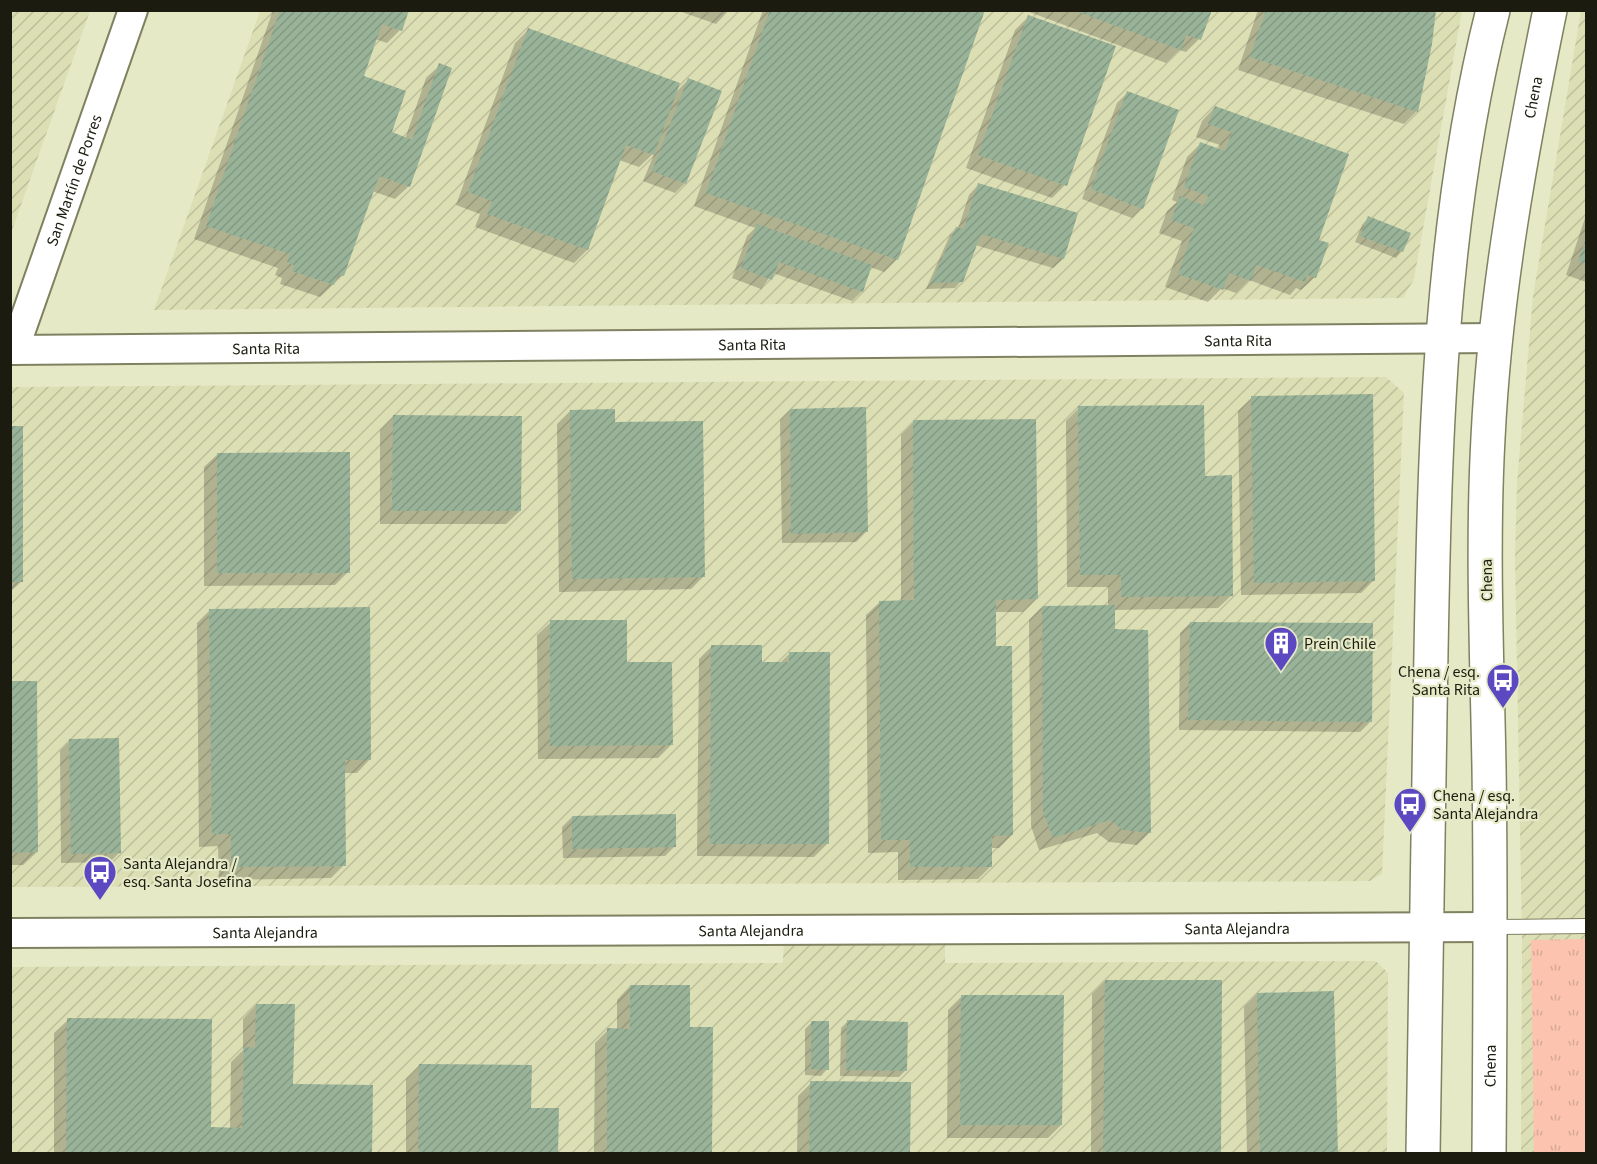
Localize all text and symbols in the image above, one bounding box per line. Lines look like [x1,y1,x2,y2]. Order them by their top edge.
street label: Chena [1519,74,1548,120]
street label: San Martín de Porres [41,111,108,249]
street label: Santa Rita [1204,330,1272,352]
street label: Santa Rita [718,334,786,356]
street label: Santa Rita [232,338,300,360]
street label: Chena [1476,558,1498,601]
building icon: Prein Chile [1263,625,1299,672]
place label: Prein Chile [1304,633,1376,655]
place label: Chena / esq. Santa Rita [1398,661,1480,701]
bus stop icon: Chena / esq. Santa Rita [1485,662,1521,709]
place label: Chena / esq. Santa Alejandra [1433,785,1538,825]
bus stop icon: Chena / esq. Santa Alejandra [1392,786,1428,833]
place label: Santa Alejandra / esq. Santa Josefina [123,853,252,893]
bus stop icon: Santa Alejandra / esq. Santa Josefina [82,854,118,901]
street label: Santa Alejandra [1184,918,1290,940]
street label: Santa Alejandra [698,920,804,942]
street label: Santa Alejandra [212,922,318,944]
street label: Chena [1480,1045,1502,1087]

